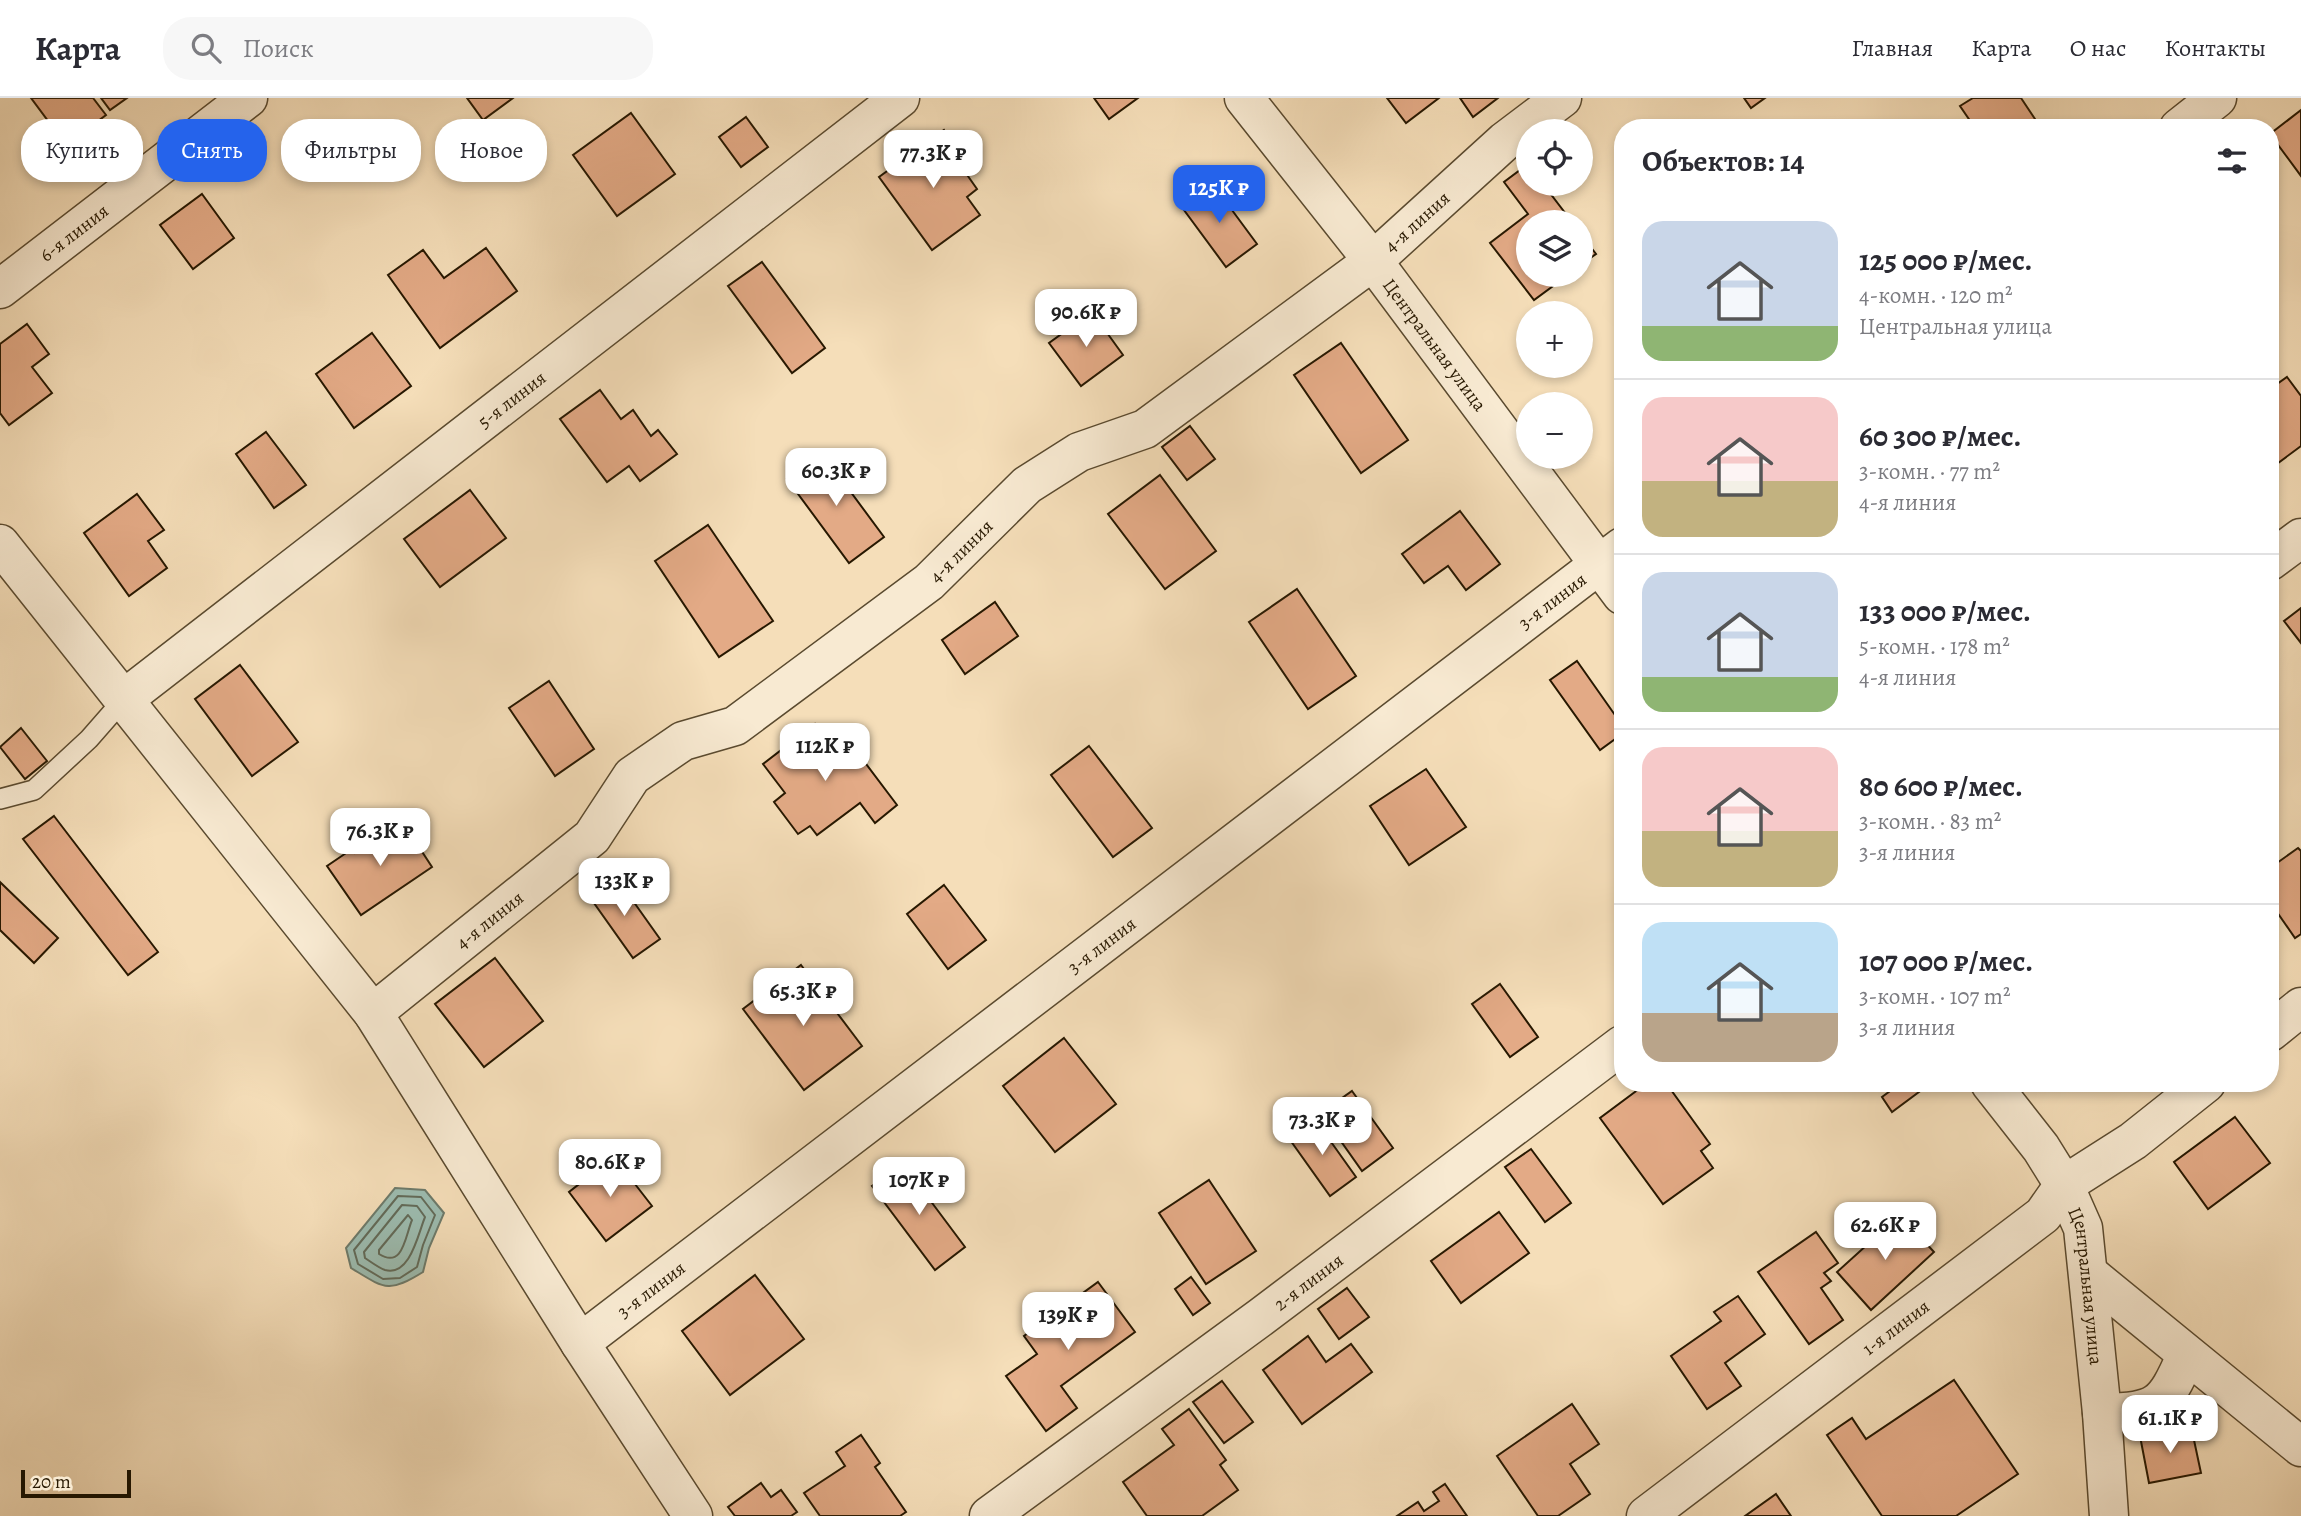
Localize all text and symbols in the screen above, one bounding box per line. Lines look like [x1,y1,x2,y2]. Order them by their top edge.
search box [163,17,653,80]
text: Карта [35,26,121,71]
icon: search [187,29,225,67]
text: Поиск [243,31,314,66]
text: Главная [1852,32,1933,64]
text: Карта [1971,32,2032,64]
text: О нас [2070,32,2126,64]
text: Контакты [2164,32,2266,64]
chip: Купить [21,119,143,182]
chip: Снять [157,119,267,182]
chip: Фильтры [281,119,421,182]
chip: Новое [435,119,547,182]
map controls [1516,119,1593,469]
button: locate [1516,119,1593,196]
pin: 77.3K ₽ [868,130,998,190]
text: 77.3K ₽ [900,137,966,168]
text: Объектов: 14 [1642,141,1804,181]
icon: filters [2213,142,2251,180]
pin: 125K ₽ [1162,166,1276,225]
text: 125K ₽ [1189,172,1249,203]
street label: 4-я линия [1379,185,1456,259]
street label: 6-я линия [34,198,114,268]
button: layers [1516,210,1593,287]
text: 125 000 ₽/мес. [1859,240,2033,280]
icon: home [1698,249,1782,333]
street label: Центральная улица [1376,273,1493,417]
text: 4-комн. · 120 m² [1859,280,2013,311]
pin: 90.6K ₽ [1021,289,1151,349]
text: 90.6K ₽ [1051,296,1121,327]
button: + [1516,301,1593,378]
text: Центральная улица [1859,311,2052,342]
street label: 5-я линия [472,365,552,435]
button: − [1516,392,1593,469]
text: 60 300 ₽/мес. [1859,416,2021,456]
icon: home [1698,425,1782,509]
pin: 60.3K ₽ [771,448,901,508]
text: 60.3K ₽ [801,455,871,486]
text: 3-комн. · 77 m² [1859,456,2000,487]
text: 4-я линия [1859,487,1956,518]
street label: 4-я линия [924,514,999,589]
street label: 3-я линия [1513,567,1592,636]
text: 133 000 ₽/мес. [1859,591,2031,631]
icon: home [1698,600,1782,684]
text: 5-комн. · 178 m² [1859,631,2010,662]
text: 4-я линия [1859,662,1956,693]
pin: 112K ₽ [768,724,882,783]
text: 112K ₽ [796,730,854,761]
text: 80 600 ₽/мес. [1859,766,2023,806]
icon: home [1698,775,1782,859]
text: 3-комн. · 83 m² [1859,806,2001,837]
pin: 76.3K ₽ [315,808,445,868]
text: 76.3K ₽ [346,815,414,846]
text: 3-я линия [1859,837,1955,868]
pin: 133K ₽ [567,858,681,918]
text: 133K ₽ [595,865,653,896]
street label: 4-я линия [450,885,529,956]
street label: 3-я линия [1062,911,1141,980]
text: 107 000 ₽/мес. [1859,941,2033,981]
icon: home [1698,950,1782,1034]
pin: 65.3K ₽ [738,968,868,1028]
text: 65.3K ₽ [769,975,837,1006]
text: 3-комн. · 107 m² [1859,981,2010,1012]
text: 3-я линия [1859,1012,1955,1043]
pin: 73.3K ₽ [1257,1098,1387,1157]
text: 73.3K ₽ [1289,1104,1355,1135]
pin: 80.6K ₽ [545,1140,675,1199]
text: 80.6K ₽ [575,1146,645,1177]
pin: 107K ₽ [862,1158,976,1217]
text: 107K ₽ [889,1164,949,1195]
pin: 62.6K ₽ [1820,1202,1950,1262]
street label: Центральная улица [2061,1203,2109,1367]
text: 62.6K ₽ [1850,1209,1920,1240]
street label: 2-я линия [1269,1248,1349,1317]
street label: 3-я линия [612,1255,691,1324]
pin: 139K ₽ [1011,1292,1125,1352]
street label: 1-я линия [1857,1294,1935,1362]
text: 139K ₽ [1038,1299,1098,1330]
pin: 61.1K ₽ [2105,1396,2235,1455]
text: 61.1K ₽ [2138,1402,2202,1433]
scale bar [21,1467,131,1499]
text: 20 m [32,1469,71,1495]

